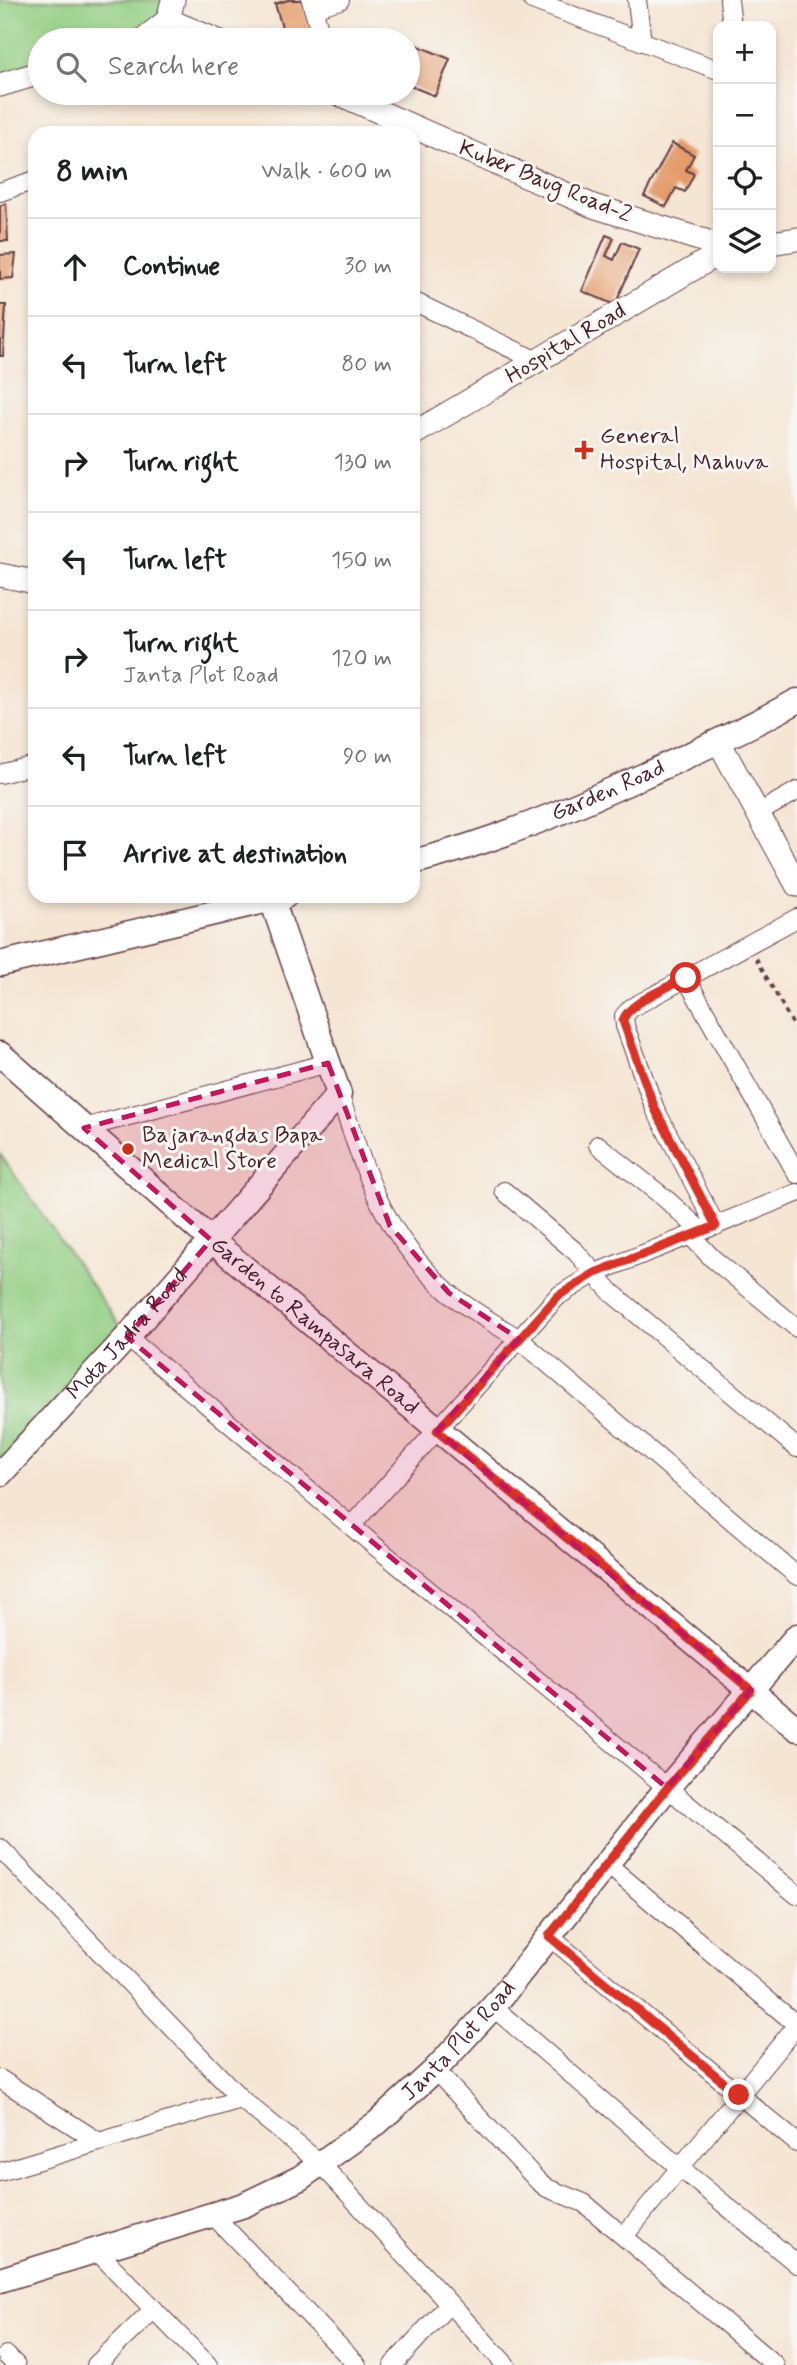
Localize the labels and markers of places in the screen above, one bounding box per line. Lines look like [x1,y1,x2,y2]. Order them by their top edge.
place label: General Hospital, Mahuva [600,422,768,478]
marker: General Hospital, Mahuva [574,440,594,460]
place label: Bajarangdas Bapa Medical Store [142,1121,322,1177]
marker: Bajarangdas Bapa Medical Store [120,1141,136,1157]

